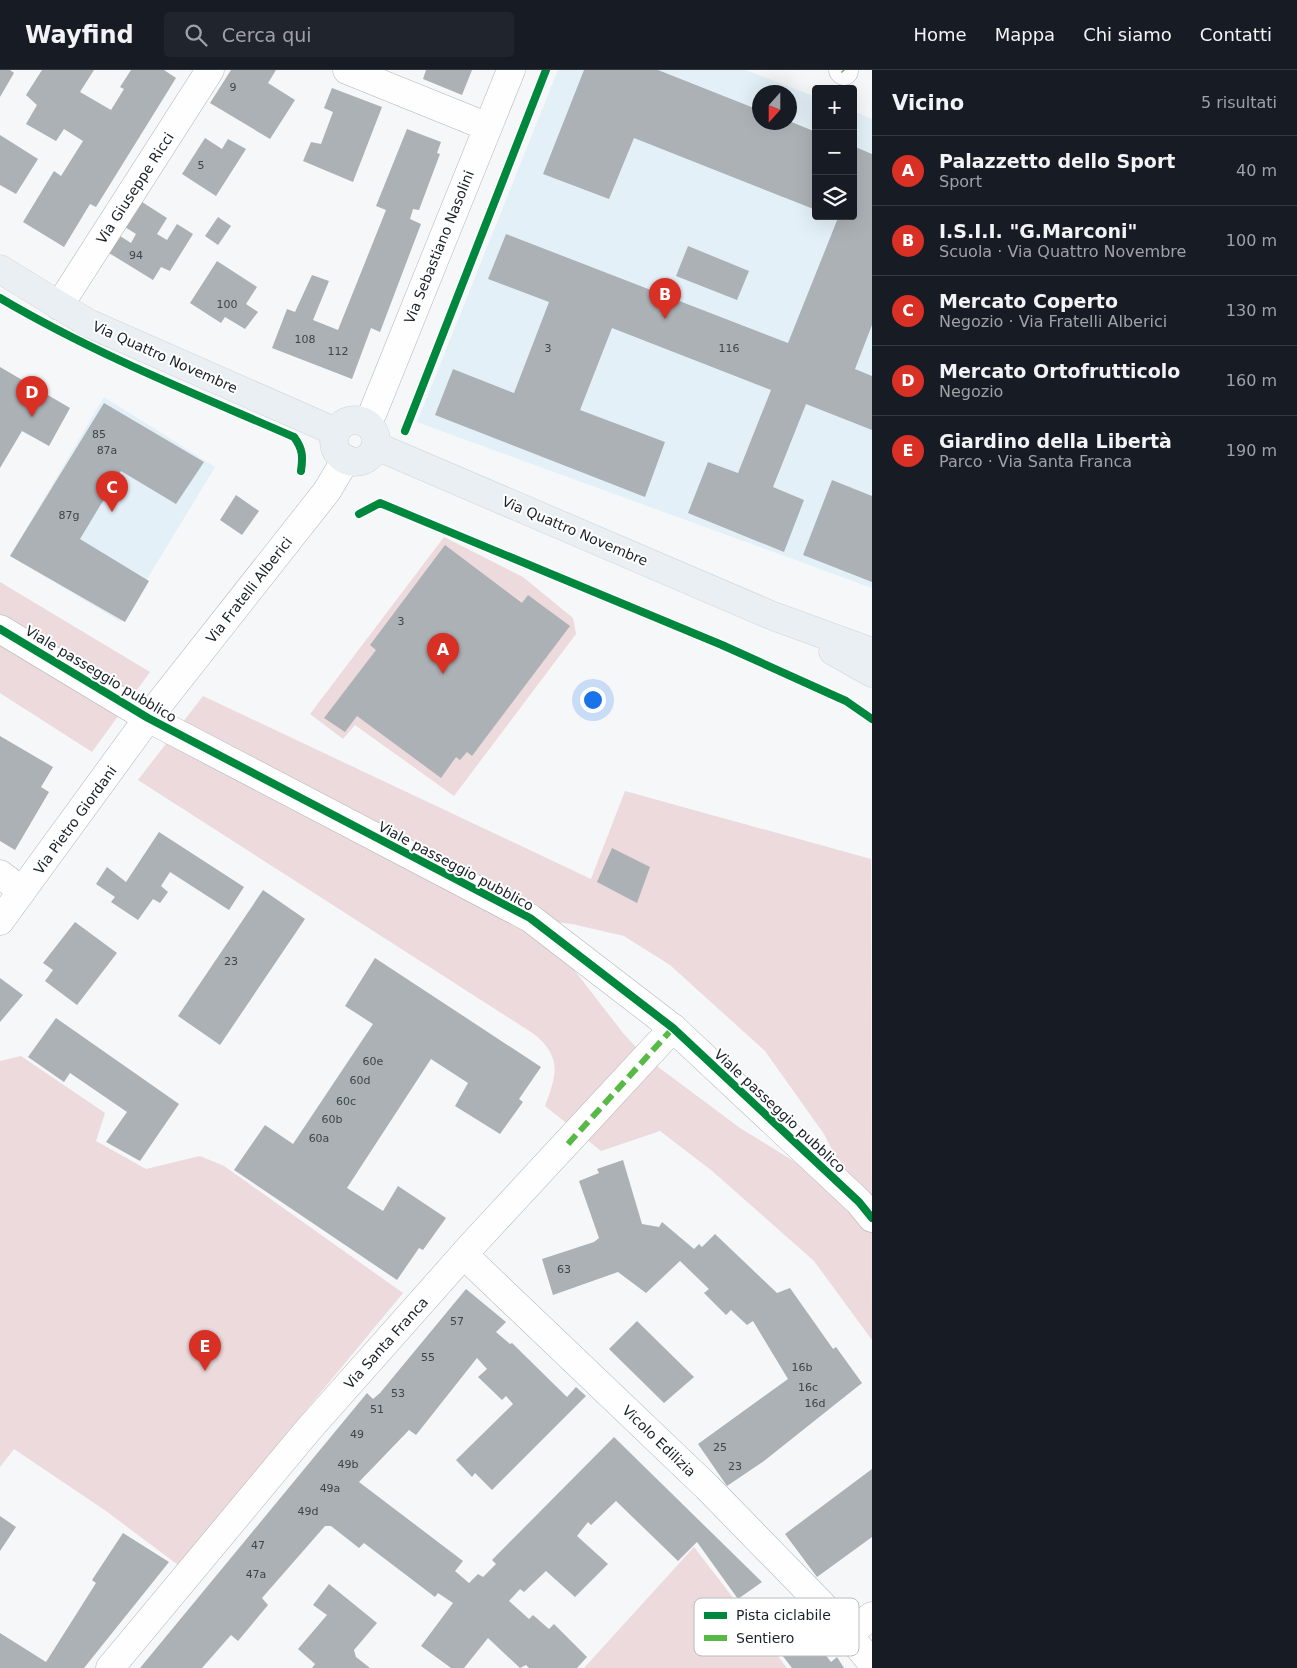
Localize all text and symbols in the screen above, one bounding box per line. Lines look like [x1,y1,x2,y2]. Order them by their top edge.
search box [164,12,514,57]
text: Wayfind [25,21,134,49]
icon: search [182,21,210,49]
text: Cerca qui [222,24,312,46]
text: Home [914,24,967,45]
text: Mappa [995,24,1055,45]
text: Chi siamo [1083,24,1172,45]
text: Contatti [1200,24,1272,45]
house number: 9 [230,81,237,94]
north arrow [752,85,797,130]
map controls [812,85,857,220]
button: + [812,85,857,130]
text: Vicino [892,91,964,115]
text: 5 risultati [1201,93,1277,112]
street label: Via Giuseppe Ricci [93,129,177,247]
button: − [812,130,857,175]
text: Palazzetto dello Sport [939,150,1175,172]
house number: 5 [198,159,205,172]
text: A [902,161,914,180]
text: 40 m [1236,161,1277,180]
street label: Via Sebastiano Nasolini [401,168,477,326]
text: Sport [939,172,982,191]
button: layers [812,175,857,220]
text: I.S.I.I. "G.Marconi" [939,220,1137,242]
text: B [902,231,914,250]
text: 100 m [1226,231,1277,250]
text: Scuola · Via Quattro Novembre [939,242,1186,261]
house number: 94 [129,249,143,262]
pin: B [649,278,681,319]
text: Mercato Coperto [939,290,1118,312]
house number: 100 [217,298,238,311]
text: C [902,301,914,320]
text: 130 m [1226,301,1277,320]
text: Negozio · Via Fratelli Alberici [939,312,1167,331]
street label: Via Quattro Novembre [90,318,240,396]
house number: 108 [295,333,316,346]
house number: 3 [545,342,552,355]
house number: 116 [719,342,740,355]
house number: 112 [328,345,349,358]
text: Mercato Ortofrutticolo [939,360,1180,382]
text: D [901,371,915,390]
text: 160 m [1226,371,1277,390]
pin: D [16,376,48,417]
text: Negozio [939,382,1003,401]
house number: 85 [92,428,106,441]
text: Giardino della Libertà [939,430,1172,452]
text: E [903,441,913,460]
text: 190 m [1226,441,1277,460]
house number: 87a [97,444,117,457]
text: Parco · Via Santa Franca [939,452,1132,471]
pin: C [96,471,128,512]
street label: Via Quattro Novembre [500,493,650,569]
house number: 87g [59,509,79,522]
street label: Via Fratelli Alberici [203,534,295,646]
house number: 3 [398,615,405,628]
street label: Viale passeggio pubblico [22,622,180,726]
pin: A [427,633,459,674]
your location [580,687,606,713]
street label: Via Pietro Giordani [30,763,120,877]
street label: Viale passeggio pubblico [376,818,536,914]
house number: 23 [224,955,238,968]
street label: Viale passeggio pubblico [711,1046,849,1176]
house number: 60e [363,1055,384,1068]
house number: 60d [350,1074,370,1087]
house number: 60c [336,1095,356,1108]
house number: 60b [322,1113,343,1126]
house number: 60a [309,1132,329,1145]
house number: 63 [557,1263,571,1276]
street label: Via Santa Franca [341,1294,431,1392]
house number: 57 [450,1315,464,1328]
pin: E [189,1330,221,1371]
house number: 55 [421,1351,435,1364]
house number: 16b [792,1361,813,1374]
house number: 16c [798,1381,818,1394]
house number: 53 [391,1387,405,1400]
house number: 16d [805,1397,825,1410]
street label: Vicolo Edilizia [619,1402,699,1480]
house number: 51 [370,1403,384,1416]
house number: 49 [350,1428,364,1441]
house number: 25 [713,1441,727,1454]
house number: 49b [338,1458,359,1471]
house number: 23 [728,1460,742,1473]
house number: 49a [320,1482,340,1495]
house number: 49d [298,1505,318,1518]
house number: 47 [251,1539,265,1552]
house number: 47a [246,1568,266,1581]
legend [694,1598,859,1656]
text: Pista ciclabile [736,1607,831,1623]
text: Sentiero [736,1630,794,1646]

